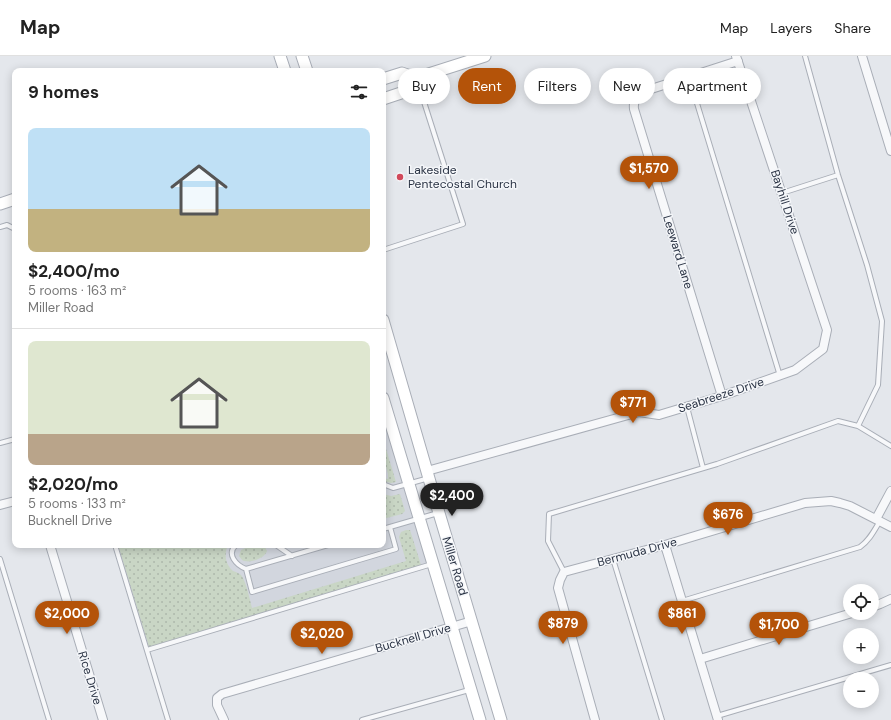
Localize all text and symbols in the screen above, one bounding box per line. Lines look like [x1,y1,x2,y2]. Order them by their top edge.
text: Map [20,15,60,40]
text: Map [720,19,748,37]
text: Layers [770,19,812,37]
text: Share [834,19,871,37]
chip: Buy [398,68,450,104]
chip: Rent [458,68,516,104]
chip: Filters [524,68,591,104]
chip: New [599,68,655,104]
chip: Apartment [663,68,761,104]
text: 9 homes [28,81,99,103]
icon: filters [348,81,370,103]
icon: home [163,154,235,226]
pin: $1,570 [616,156,682,190]
text: $1,570 [629,160,669,177]
place label: Lakeside Pentecostal Church [408,162,517,192]
street label: Bayhill Drive [767,168,803,237]
marker: Lakeside Pentecostal Church [395,172,405,182]
street label: Leeward Lane [659,213,697,291]
text: $2,400/mo [28,260,120,282]
text: 5 rooms · 163 m² [28,282,126,299]
text: Miller Road [28,299,94,316]
icon: home [163,367,235,439]
street label: Seabreeze Drive [676,373,766,416]
pin: $771 [609,390,657,424]
text: $771 [620,394,646,411]
text: $2,020/mo [28,473,118,495]
pin: $2,400 [419,483,485,517]
text: $2,400 [429,487,475,504]
text: 5 rooms · 133 m² [28,495,126,512]
pin: $676 [704,502,752,536]
text: $676 [712,506,744,523]
text: Bucknell Drive [28,512,112,529]
street label: Bermuda Drive [595,534,679,570]
street label: Miller Road [438,535,472,597]
map controls [843,584,879,708]
button: locate [843,584,879,620]
pin: $2,000 [34,601,100,635]
pin: $861 [658,601,706,635]
text: $2,000 [44,605,90,622]
text: $861 [667,605,697,622]
pin: $879 [539,611,587,645]
pin: $1,700 [746,612,812,646]
text: $879 [547,615,579,632]
text: $1,700 [759,616,800,633]
street label: Bucknell Drive [373,620,453,656]
pin: $2,020 [289,621,355,655]
text: $2,020 [300,625,344,642]
button: + [843,628,879,664]
street label: Rice Drive [74,649,106,707]
button: − [843,672,879,708]

